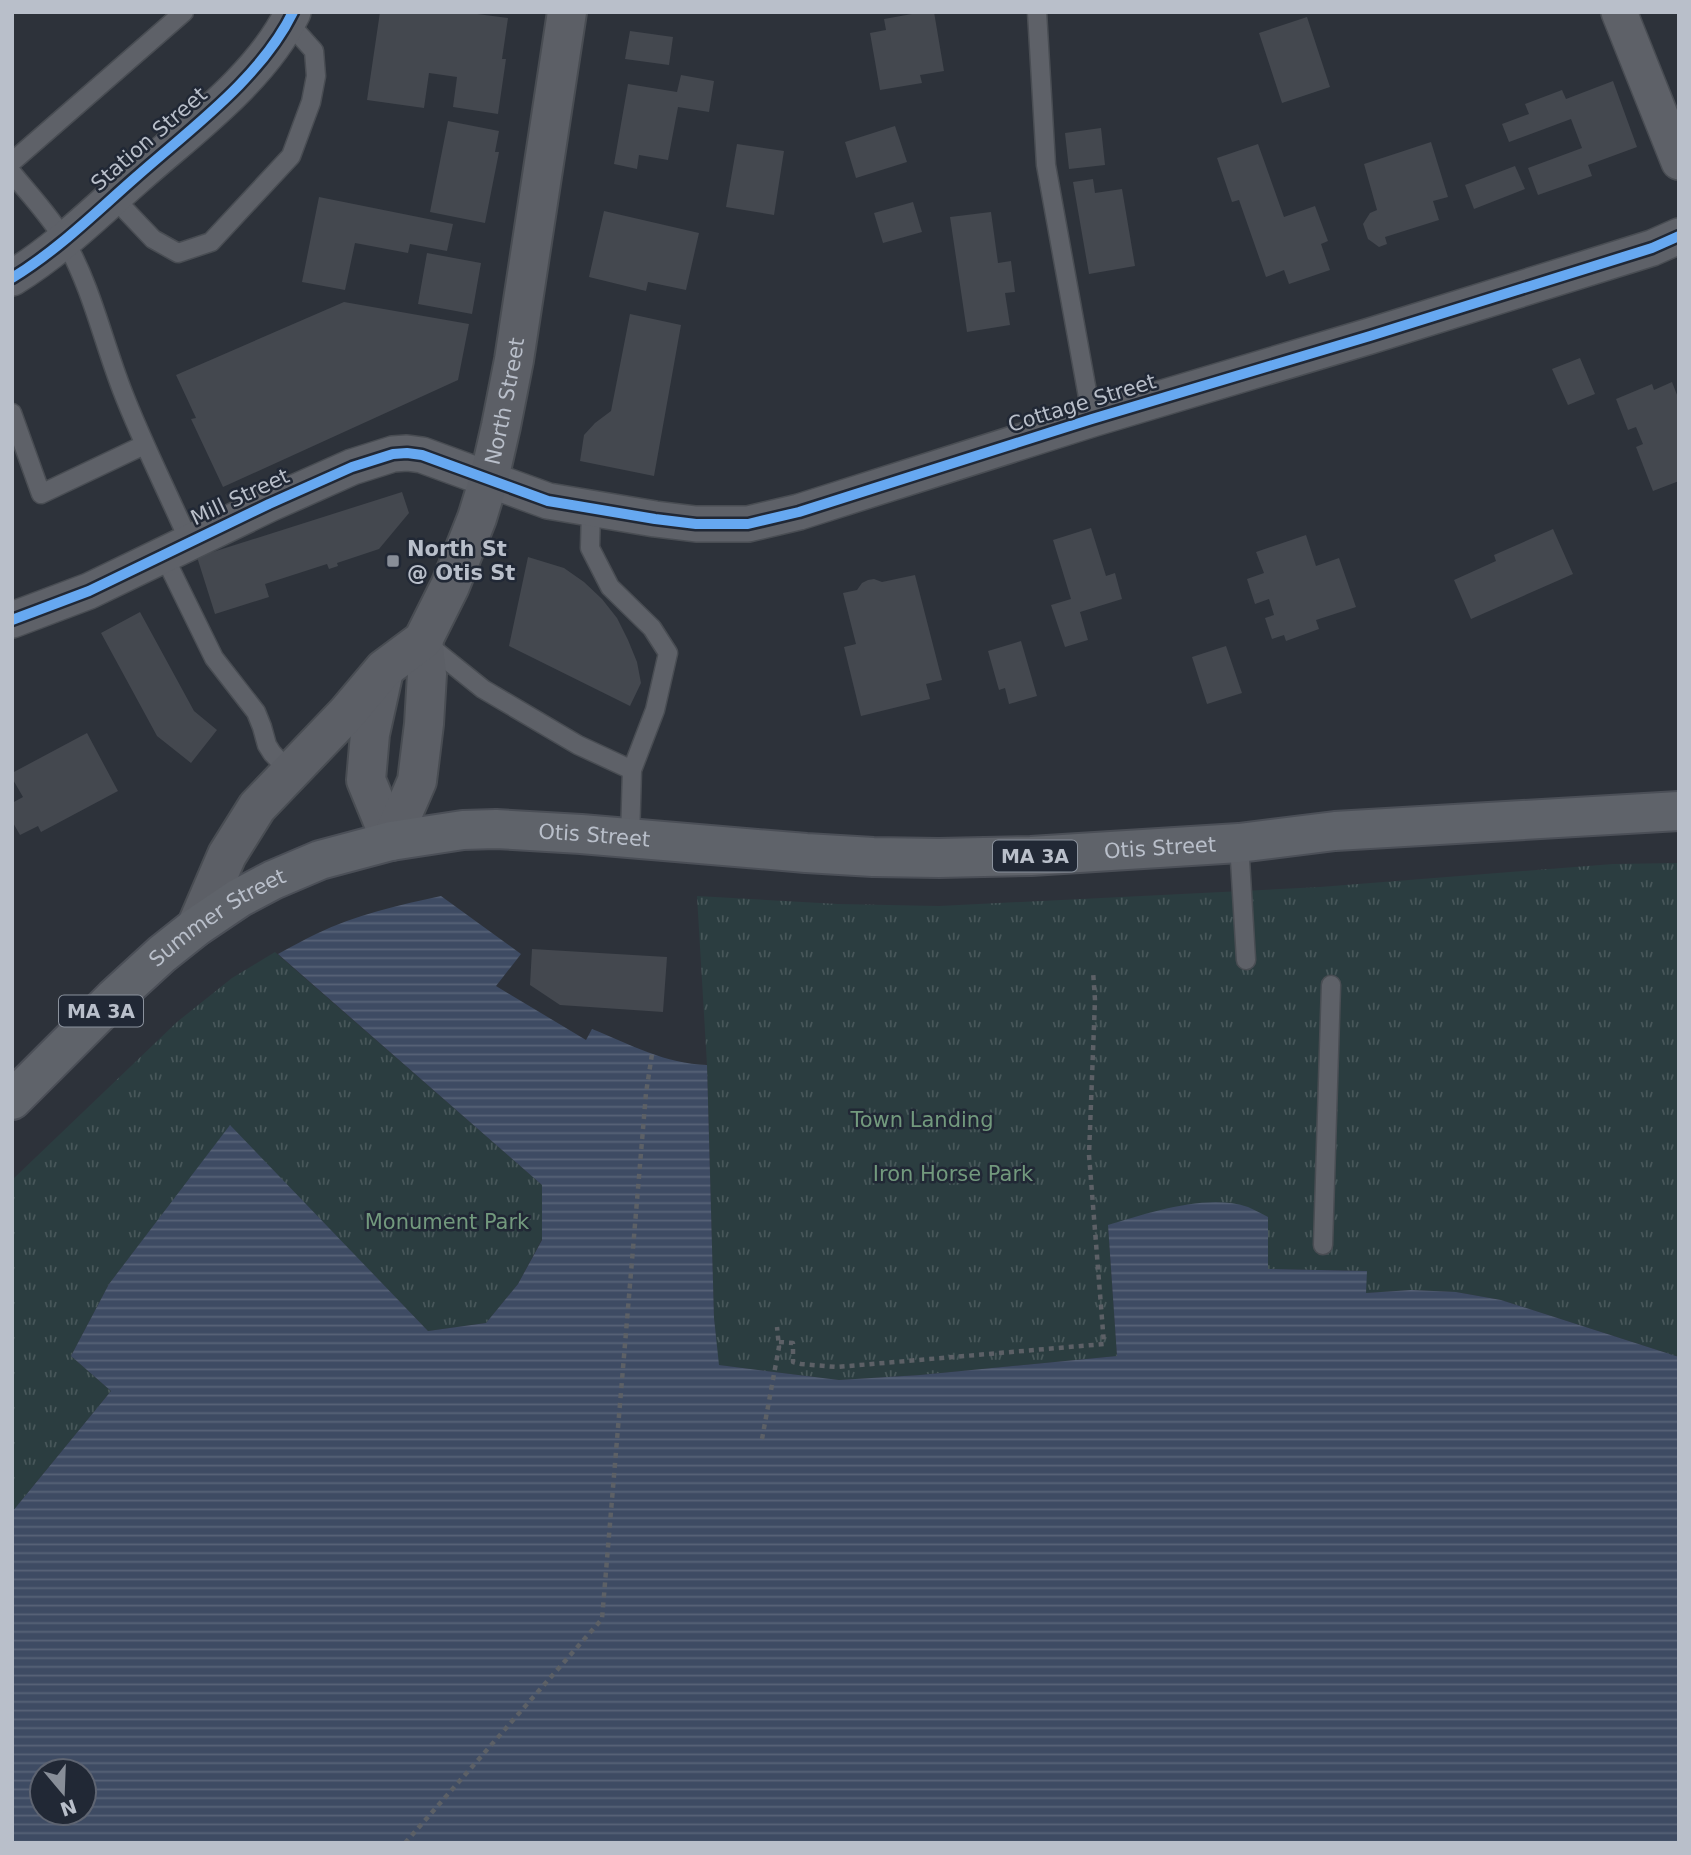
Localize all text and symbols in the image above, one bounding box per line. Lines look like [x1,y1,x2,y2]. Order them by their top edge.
street label: Station Street [86,82,212,196]
street label: North Street [481,336,529,467]
street label: Cottage Street [1005,369,1159,437]
street label: Mill Street [187,464,293,530]
place label: North St @ Otis St [407,537,515,585]
marker: North St @ Otis St [385,553,401,569]
street label: Otis Street [538,820,651,852]
street label: Otis Street [1103,832,1217,863]
road number: MA 3A [993,841,1077,872]
street label: Summer Street [144,864,289,972]
road number: MA 3A [59,995,143,1026]
park label: Town Landing [850,1108,993,1132]
park label: Iron Horse Park [873,1162,1034,1186]
park label: Monument Park [365,1210,530,1234]
north arrow [28,1757,98,1827]
text: N [57,1795,80,1821]

